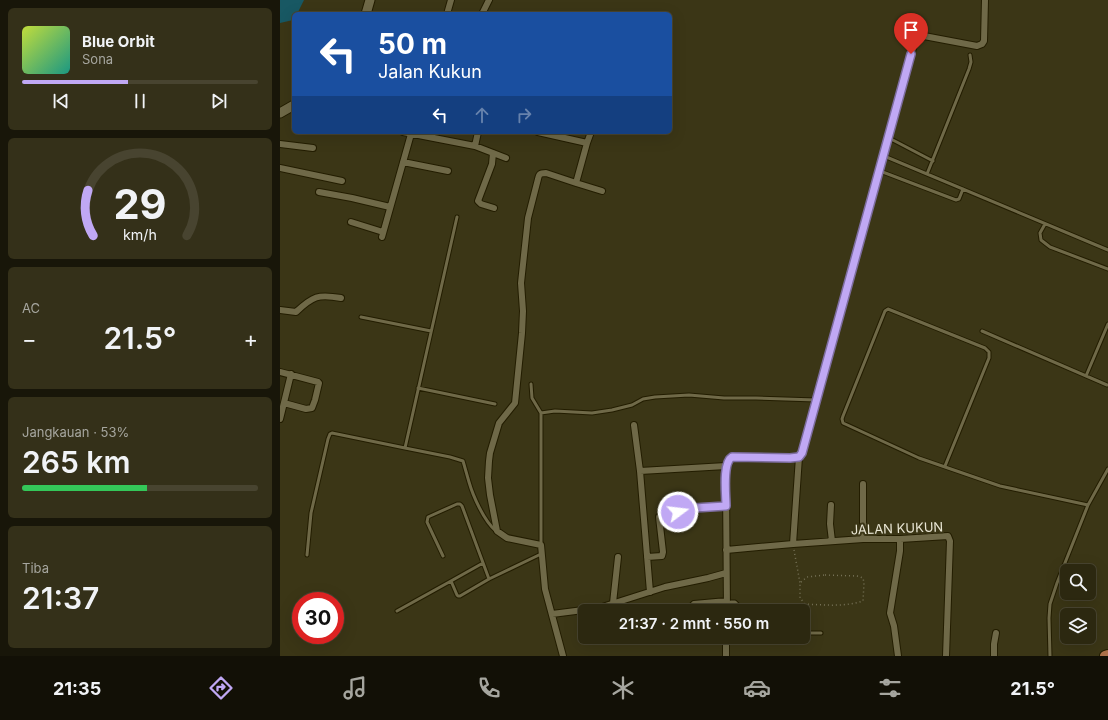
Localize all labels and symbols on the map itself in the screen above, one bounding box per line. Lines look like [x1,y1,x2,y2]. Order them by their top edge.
pin [894,13,928,54]
position arrow [657,491,699,533]
street label: JALAN KUKUN [850,518,944,538]
speed limit sign: 30 [292,592,344,644]

